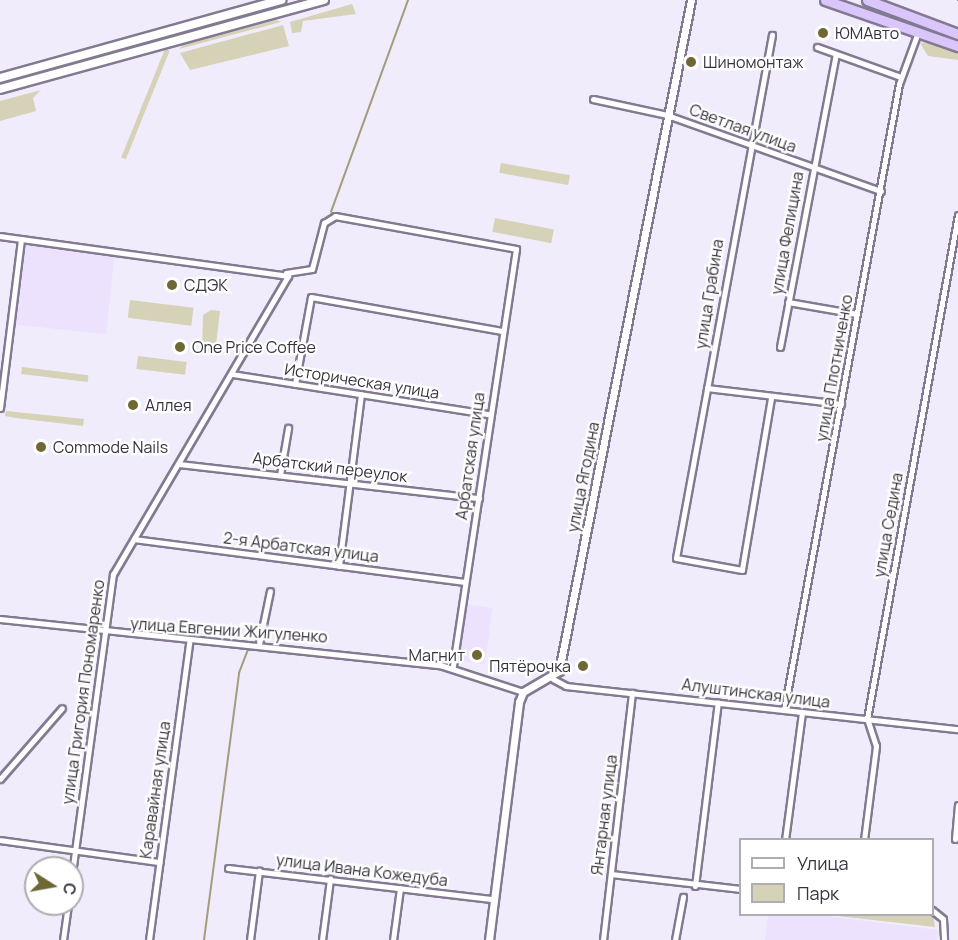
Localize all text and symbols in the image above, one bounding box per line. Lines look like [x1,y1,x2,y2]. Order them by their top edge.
place label: ЮМАвто [835,23,899,43]
marker: ЮМАвто [816,26,830,40]
place label: Шиномонтаж [703,52,803,72]
marker: Шиномонтаж [684,55,698,69]
street label: Светлая улица [687,100,799,156]
street label: улица Фелицина [767,170,807,296]
street label: улица Грабина [691,238,727,350]
place label: СДЭК [184,275,228,295]
marker: СДЭК [165,278,179,292]
street label: улица Плотниченко [812,293,856,443]
place label: One Price Coffee [192,337,316,357]
marker: One Price Coffee [173,340,187,354]
street label: Историческая улица [283,359,441,403]
street label: Арбатская улица [452,391,488,521]
place label: Аллея [145,395,192,415]
marker: Аллея [126,398,140,412]
street label: улица Ягодина [563,420,603,534]
place label: Commode Nails [53,437,168,457]
marker: Commode Nails [34,440,48,454]
street label: Арбатский переулок [252,448,408,486]
street label: улица Седина [869,471,907,579]
street label: 2-я Арбатская улица [222,528,380,566]
street label: улица Григория Пономаренко [58,578,108,806]
street label: улица Евгении Жигуленко [130,614,328,646]
place label: Магнит [409,645,465,665]
marker: Магнит [470,648,484,662]
place label: Пятёрочка [489,656,571,676]
marker: Пятёрочка [576,659,590,673]
street label: Алуштинская улица [681,674,831,712]
street label: Каравайная улица [136,720,174,860]
street label: Янтарная улица [587,754,621,876]
legend [739,838,934,916]
street label: улица Ивана Кожедуба [275,850,449,890]
text: Улица [797,851,849,875]
north arrow [24,856,84,916]
text: С [58,881,82,897]
text: Парк [797,881,839,905]

